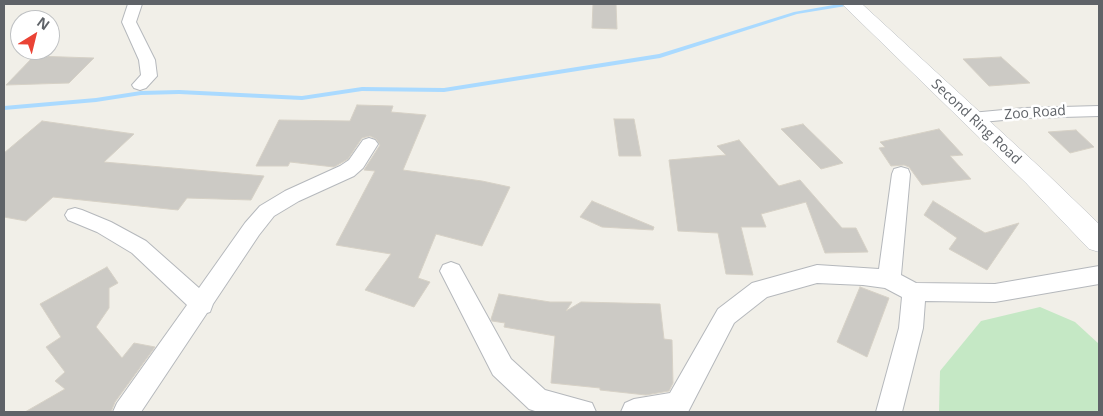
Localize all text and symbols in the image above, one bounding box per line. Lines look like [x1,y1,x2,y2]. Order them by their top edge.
north arrow [10,10,60,60]
text: N [33,12,54,34]
street label: Second Ring Road [928,76,1024,168]
street label: Zoo Road [1004,102,1066,124]

